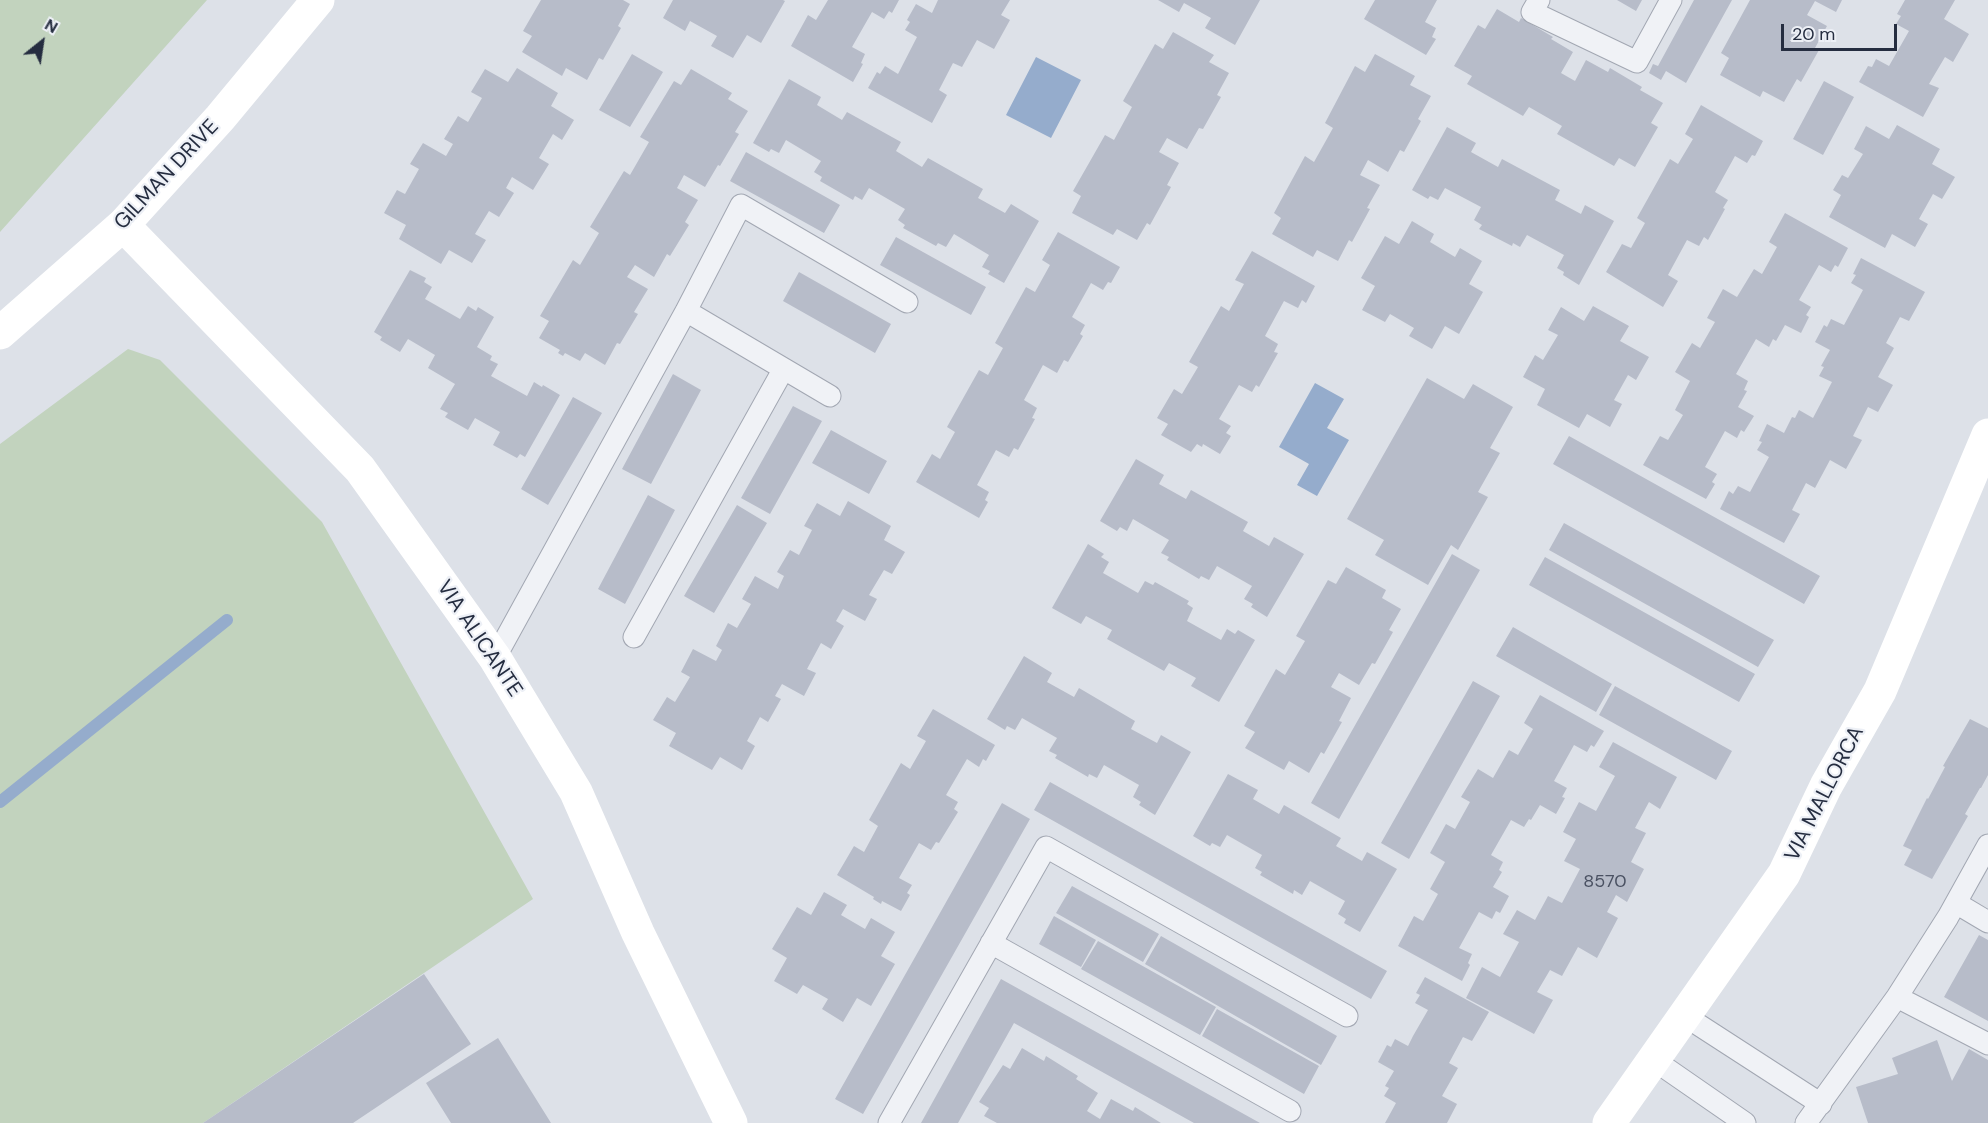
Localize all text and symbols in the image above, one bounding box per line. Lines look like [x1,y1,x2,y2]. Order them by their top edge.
north arrow [12,12,72,72]
scale bar [1784,12,1900,50]
text: N [41,14,62,38]
text: 20 m [1792,22,1835,46]
street label: GILMAN DRIVE [110,115,224,235]
street label: VIA ALICANTE [431,576,527,702]
street label: VIA MALLORCA [1780,722,1870,866]
house number: 8570 [1583,871,1627,893]

